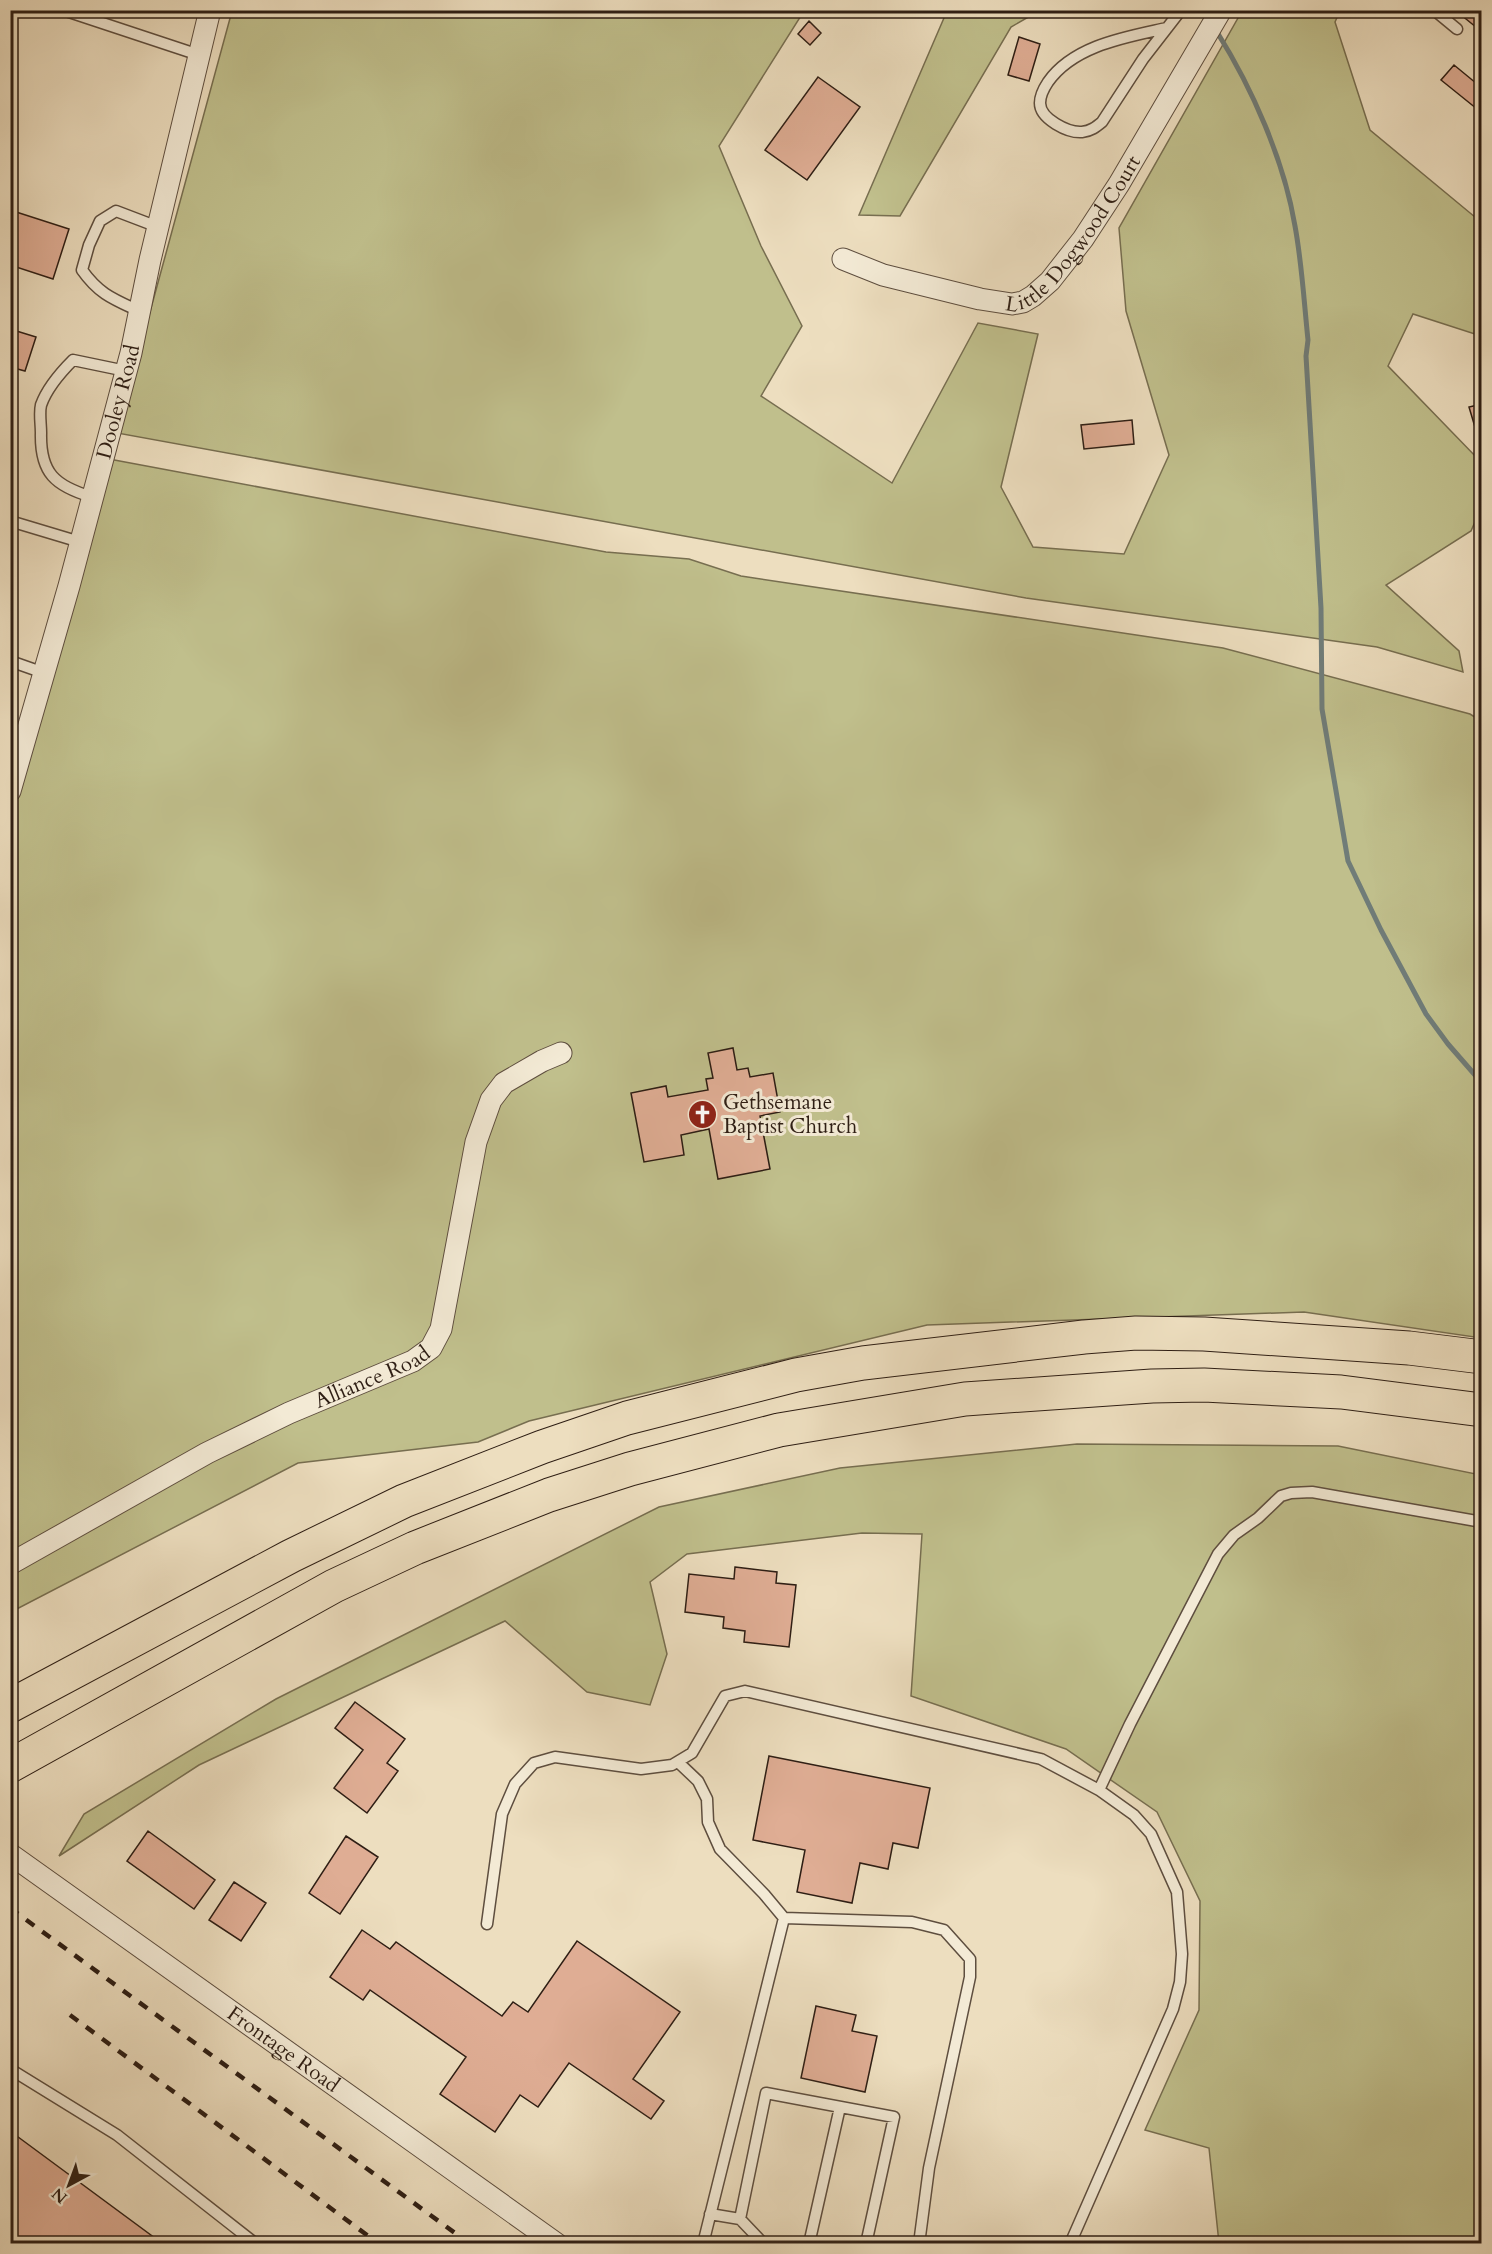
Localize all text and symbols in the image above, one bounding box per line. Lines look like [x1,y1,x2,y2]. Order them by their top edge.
street label: Little Dogwood Court [1003,150,1147,319]
street label: Dooley Road [89,342,147,462]
place label: Gethsemane Baptist Church [723,1088,858,1141]
church icon: Gethsemane Baptist Church [686,1098,718,1130]
street label: Alliance Road [310,1339,436,1415]
street label: Frontage Road [222,1999,346,2099]
north arrow [39,2155,99,2215]
text: N [47,2183,72,2208]

